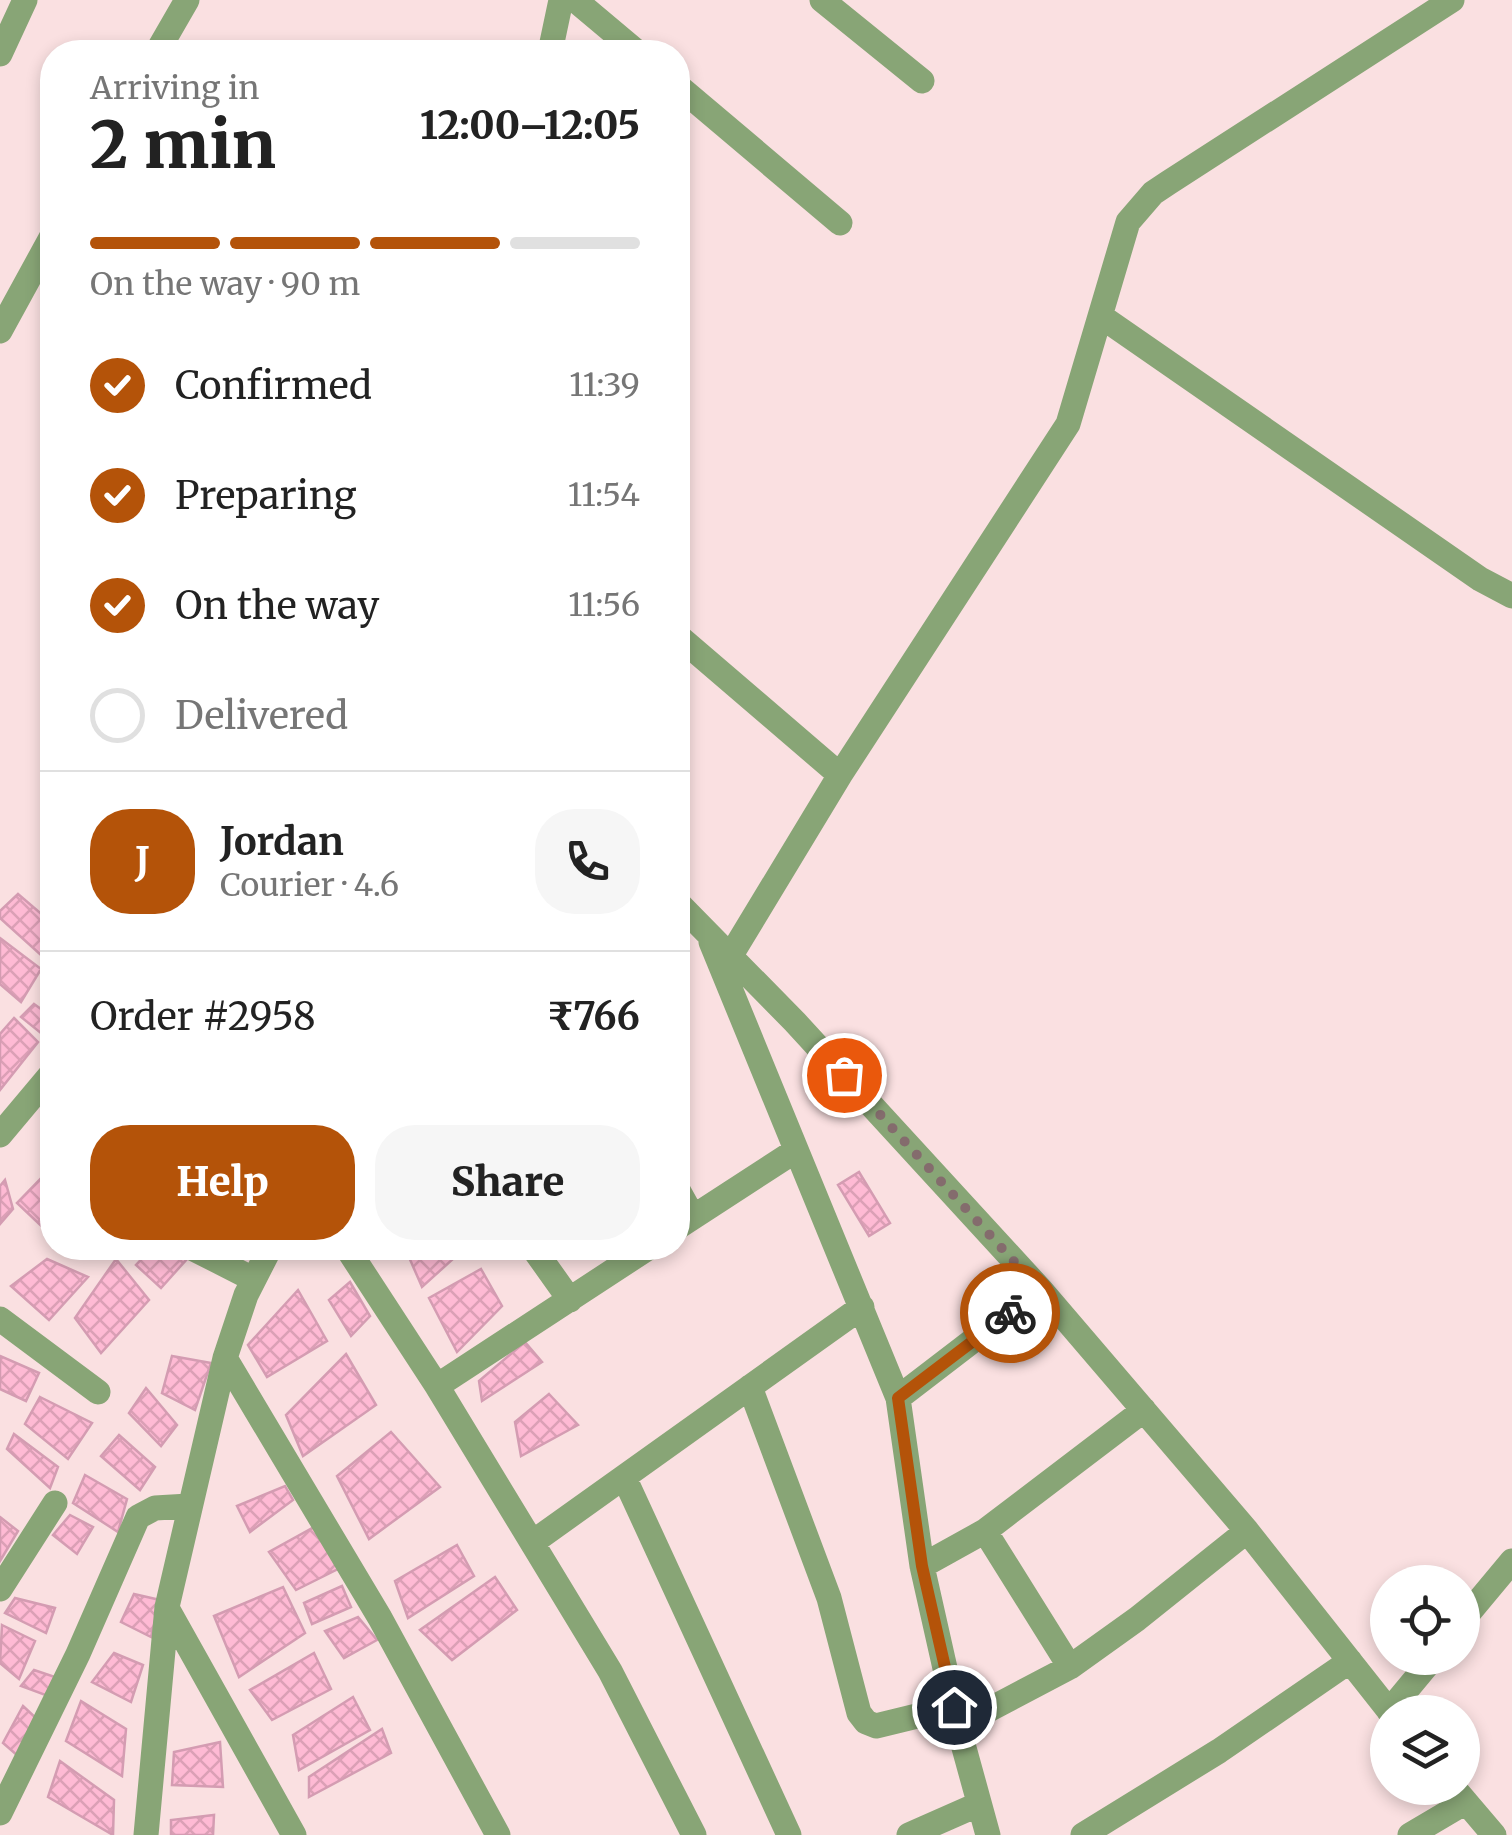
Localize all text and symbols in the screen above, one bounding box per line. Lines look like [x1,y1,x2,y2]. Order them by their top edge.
text: Arriving in [90,68,259,108]
text: 12:00–12:05 [420,102,640,149]
text: 2 min [90,104,276,186]
text: On the way · 90 m [90,264,360,304]
icon: check [90,358,145,413]
text: Confirmed [175,362,372,409]
text: 11:39 [569,365,640,405]
icon: check [90,468,145,523]
text: Preparing [175,472,357,519]
text: 11:54 [568,475,640,515]
icon: check [90,578,145,633]
text: On the way [175,582,379,629]
text: 11:56 [568,585,640,625]
text: Delivered [175,692,348,739]
button: phone [535,809,640,914]
text: Jordan [220,818,344,865]
text: J [135,838,150,885]
text: Courier · 4.6 [220,865,399,905]
text: Order #2958 [90,993,316,1040]
text: ₹766 [547,993,640,1040]
pin [802,1033,887,1118]
icon: bag [817,1048,872,1103]
button: Help [90,1125,355,1240]
button: Share [375,1125,640,1240]
courier [960,1263,1060,1363]
icon: bike [983,1286,1038,1341]
map controls [1370,1565,1480,1805]
button: locate [1370,1565,1480,1675]
pin [912,1665,997,1750]
icon: home [927,1680,982,1735]
button: layers [1370,1695,1480,1805]

